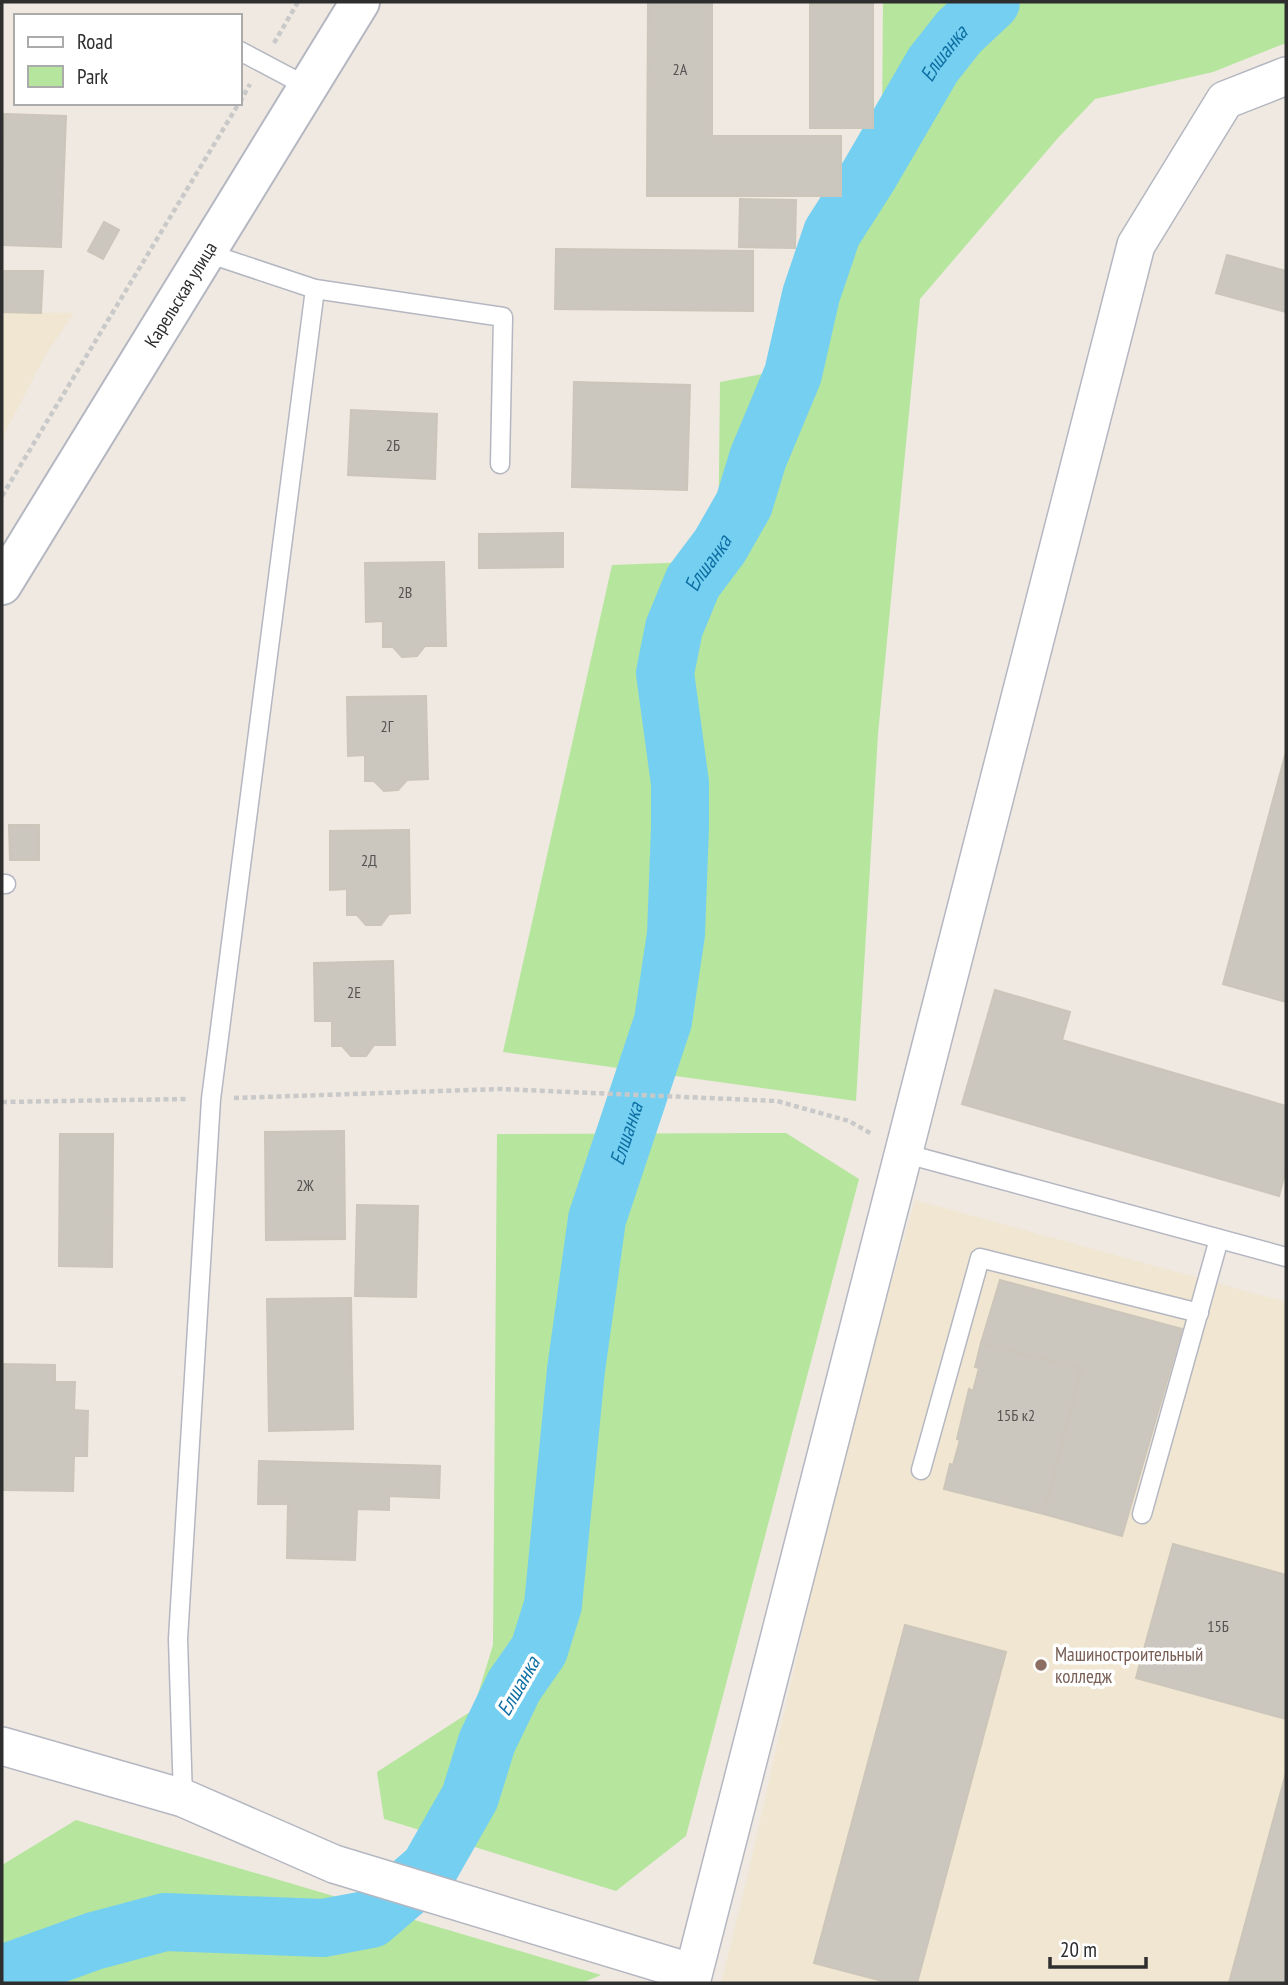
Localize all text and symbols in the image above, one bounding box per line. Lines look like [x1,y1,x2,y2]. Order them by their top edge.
legend [14,14,242,105]
water label: Елшанка [913,17,974,86]
text: Road [77,28,113,55]
house number: 2А [673,59,688,79]
text: Park [77,63,108,90]
street label: Карельская улица [139,237,222,352]
house number: 2Б [386,435,400,455]
water label: Елшанка [677,529,738,595]
house number: 2В [398,582,412,602]
house number: 2Г [381,716,394,736]
house number: 2Д [361,850,377,870]
house number: 2Е [347,982,361,1002]
water label: Елшанка [603,1097,649,1168]
house number: 2Ж [296,1175,314,1195]
house number: 15Б к2 [997,1405,1035,1425]
house number: 15Б [1207,1616,1229,1636]
place label: Машиностроительный колледж [1055,1642,1203,1688]
water label: Елшанка [490,1650,547,1720]
marker: Машиностроительный колледж [1033,1657,1049,1673]
scale bar [1050,1926,1146,1970]
text: 20 m [1060,1936,1097,1963]

